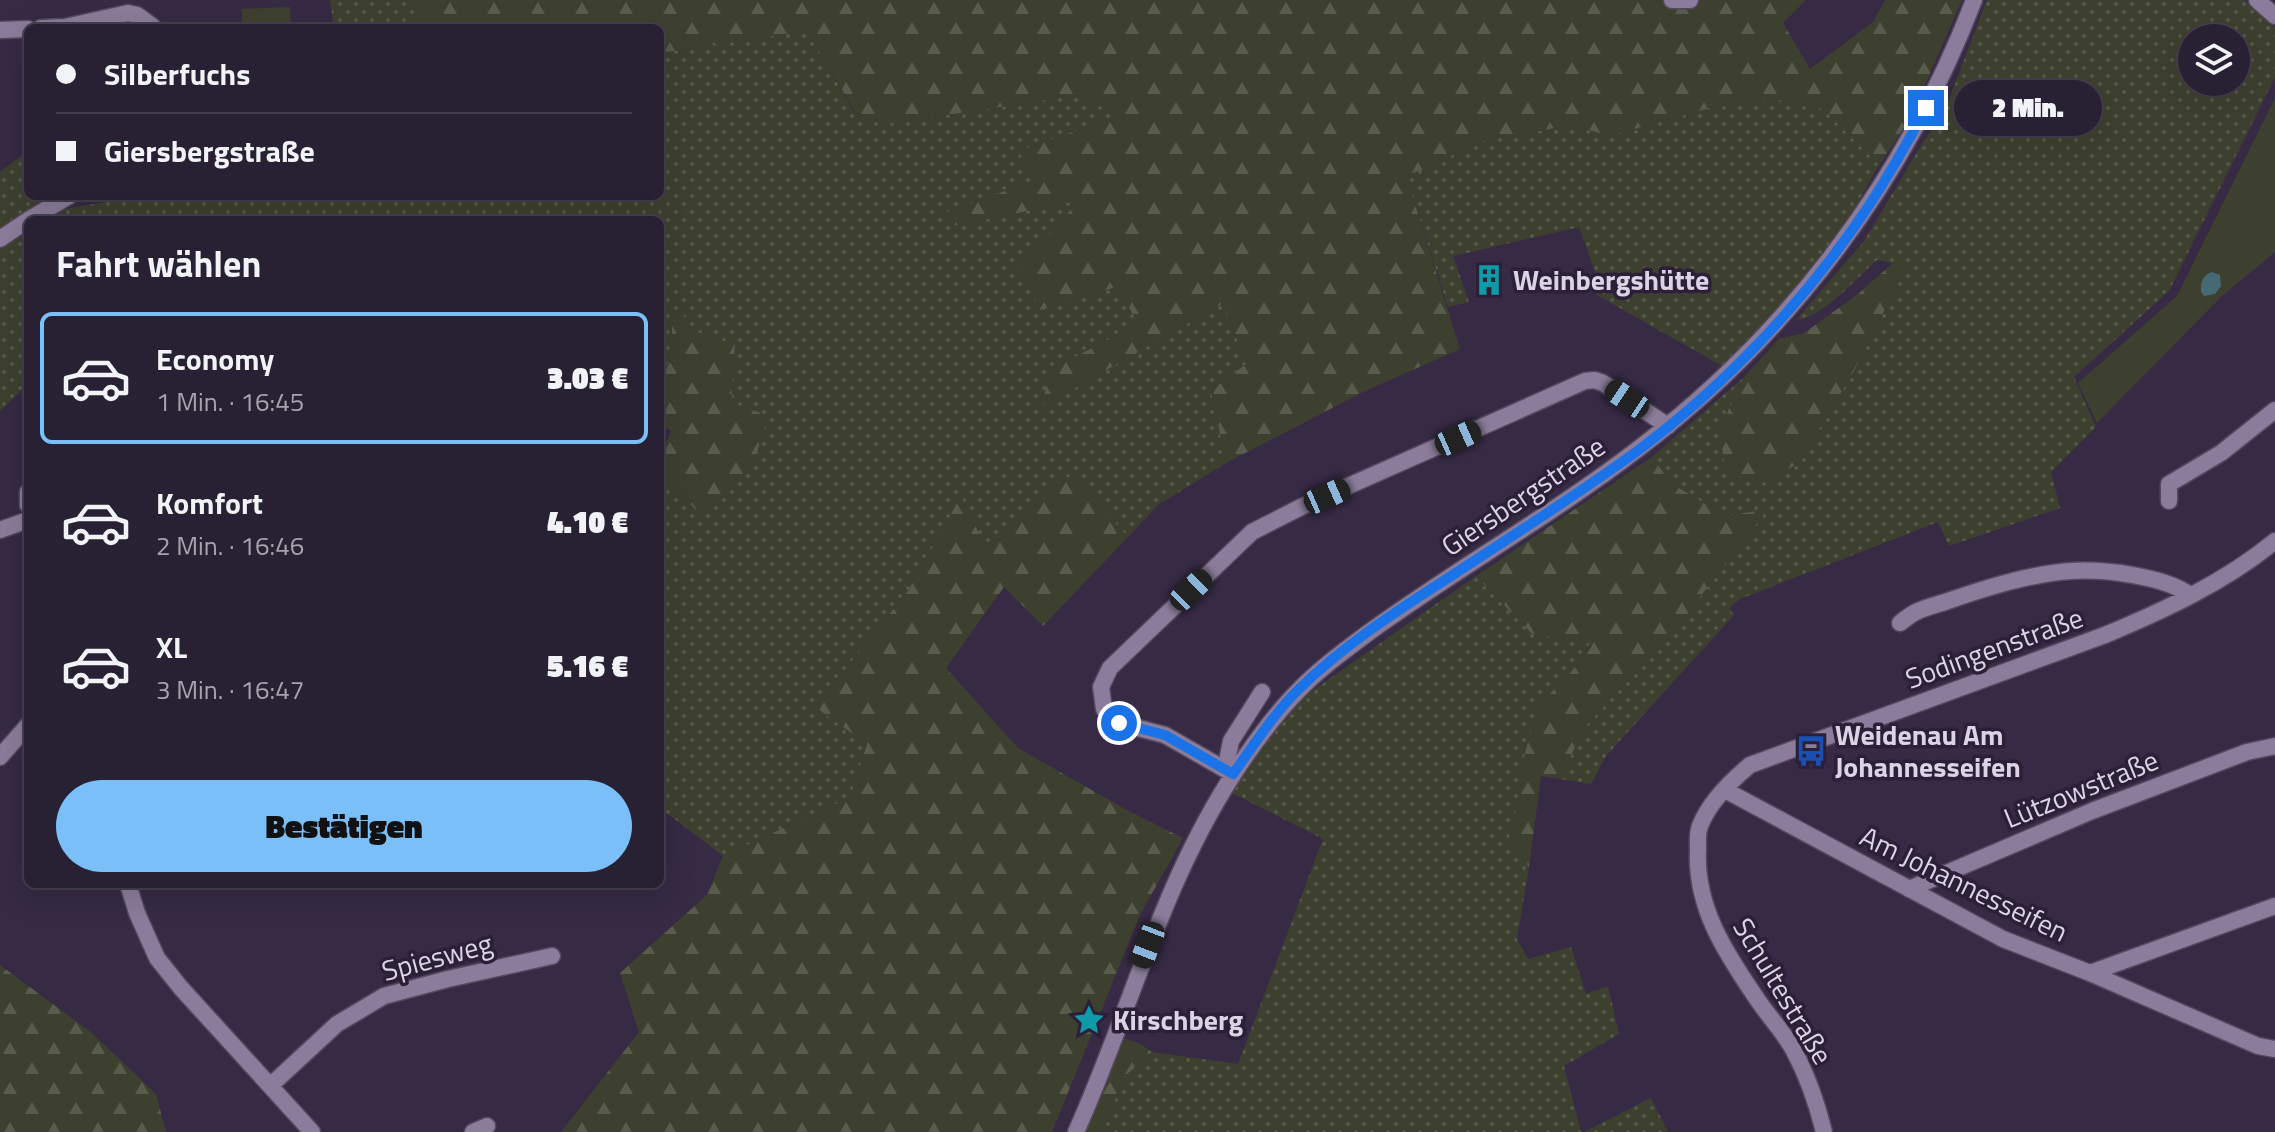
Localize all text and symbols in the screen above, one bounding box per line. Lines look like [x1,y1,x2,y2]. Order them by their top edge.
map controls [2178,24,2250,96]
button: layers [2178,24,2250,96]
text: Silberfuchs [104,51,250,97]
callout: 2 Min. [1954,80,2102,136]
text: 2 Min. [1992,88,2064,127]
route end [1908,90,1944,126]
text: Giersbergstraße [104,128,315,174]
text: Fahrt wählen [56,236,261,291]
place label: Weinbergshütte [1513,258,1709,301]
building icon: Weinbergshütte [1472,263,1506,297]
text: Economy [156,336,274,382]
icon: car [60,342,132,414]
text: 3.03 € [547,355,628,401]
car [1600,376,1654,422]
text: 1 Min. · 16:45 [156,382,304,421]
car [1431,417,1485,459]
street label: Giersbergstraße [1432,425,1613,566]
car [1300,475,1354,517]
text: Komfort [156,480,263,526]
icon: car [60,486,132,558]
text: 4.10 € [547,499,628,545]
text: 2 Min. · 16:46 [156,526,304,565]
car [1165,565,1217,615]
street label: Sodingenstraße [1899,595,2089,700]
text: XL [156,624,187,670]
icon: car [60,630,132,702]
text: 5.16 € [547,643,628,689]
text: 3 Min. · 16:47 [156,670,304,709]
route start [1101,705,1137,741]
place label: Weidenau Am Johannesseifen [1835,713,2021,788]
bus stop icon: Weidenau Am Johannesseifen [1794,734,1828,768]
street label: Lützowstraße [1997,738,2165,839]
button: Bestätigen [56,780,632,872]
street label: Am Johannesseifen [1853,815,2076,953]
street label: Schultestraße [1723,909,1844,1072]
car [1128,918,1168,972]
street label: Spiesweg [377,921,497,992]
place label: Kirschberg [1113,998,1243,1041]
place icon: Kirschberg [1072,1003,1106,1037]

